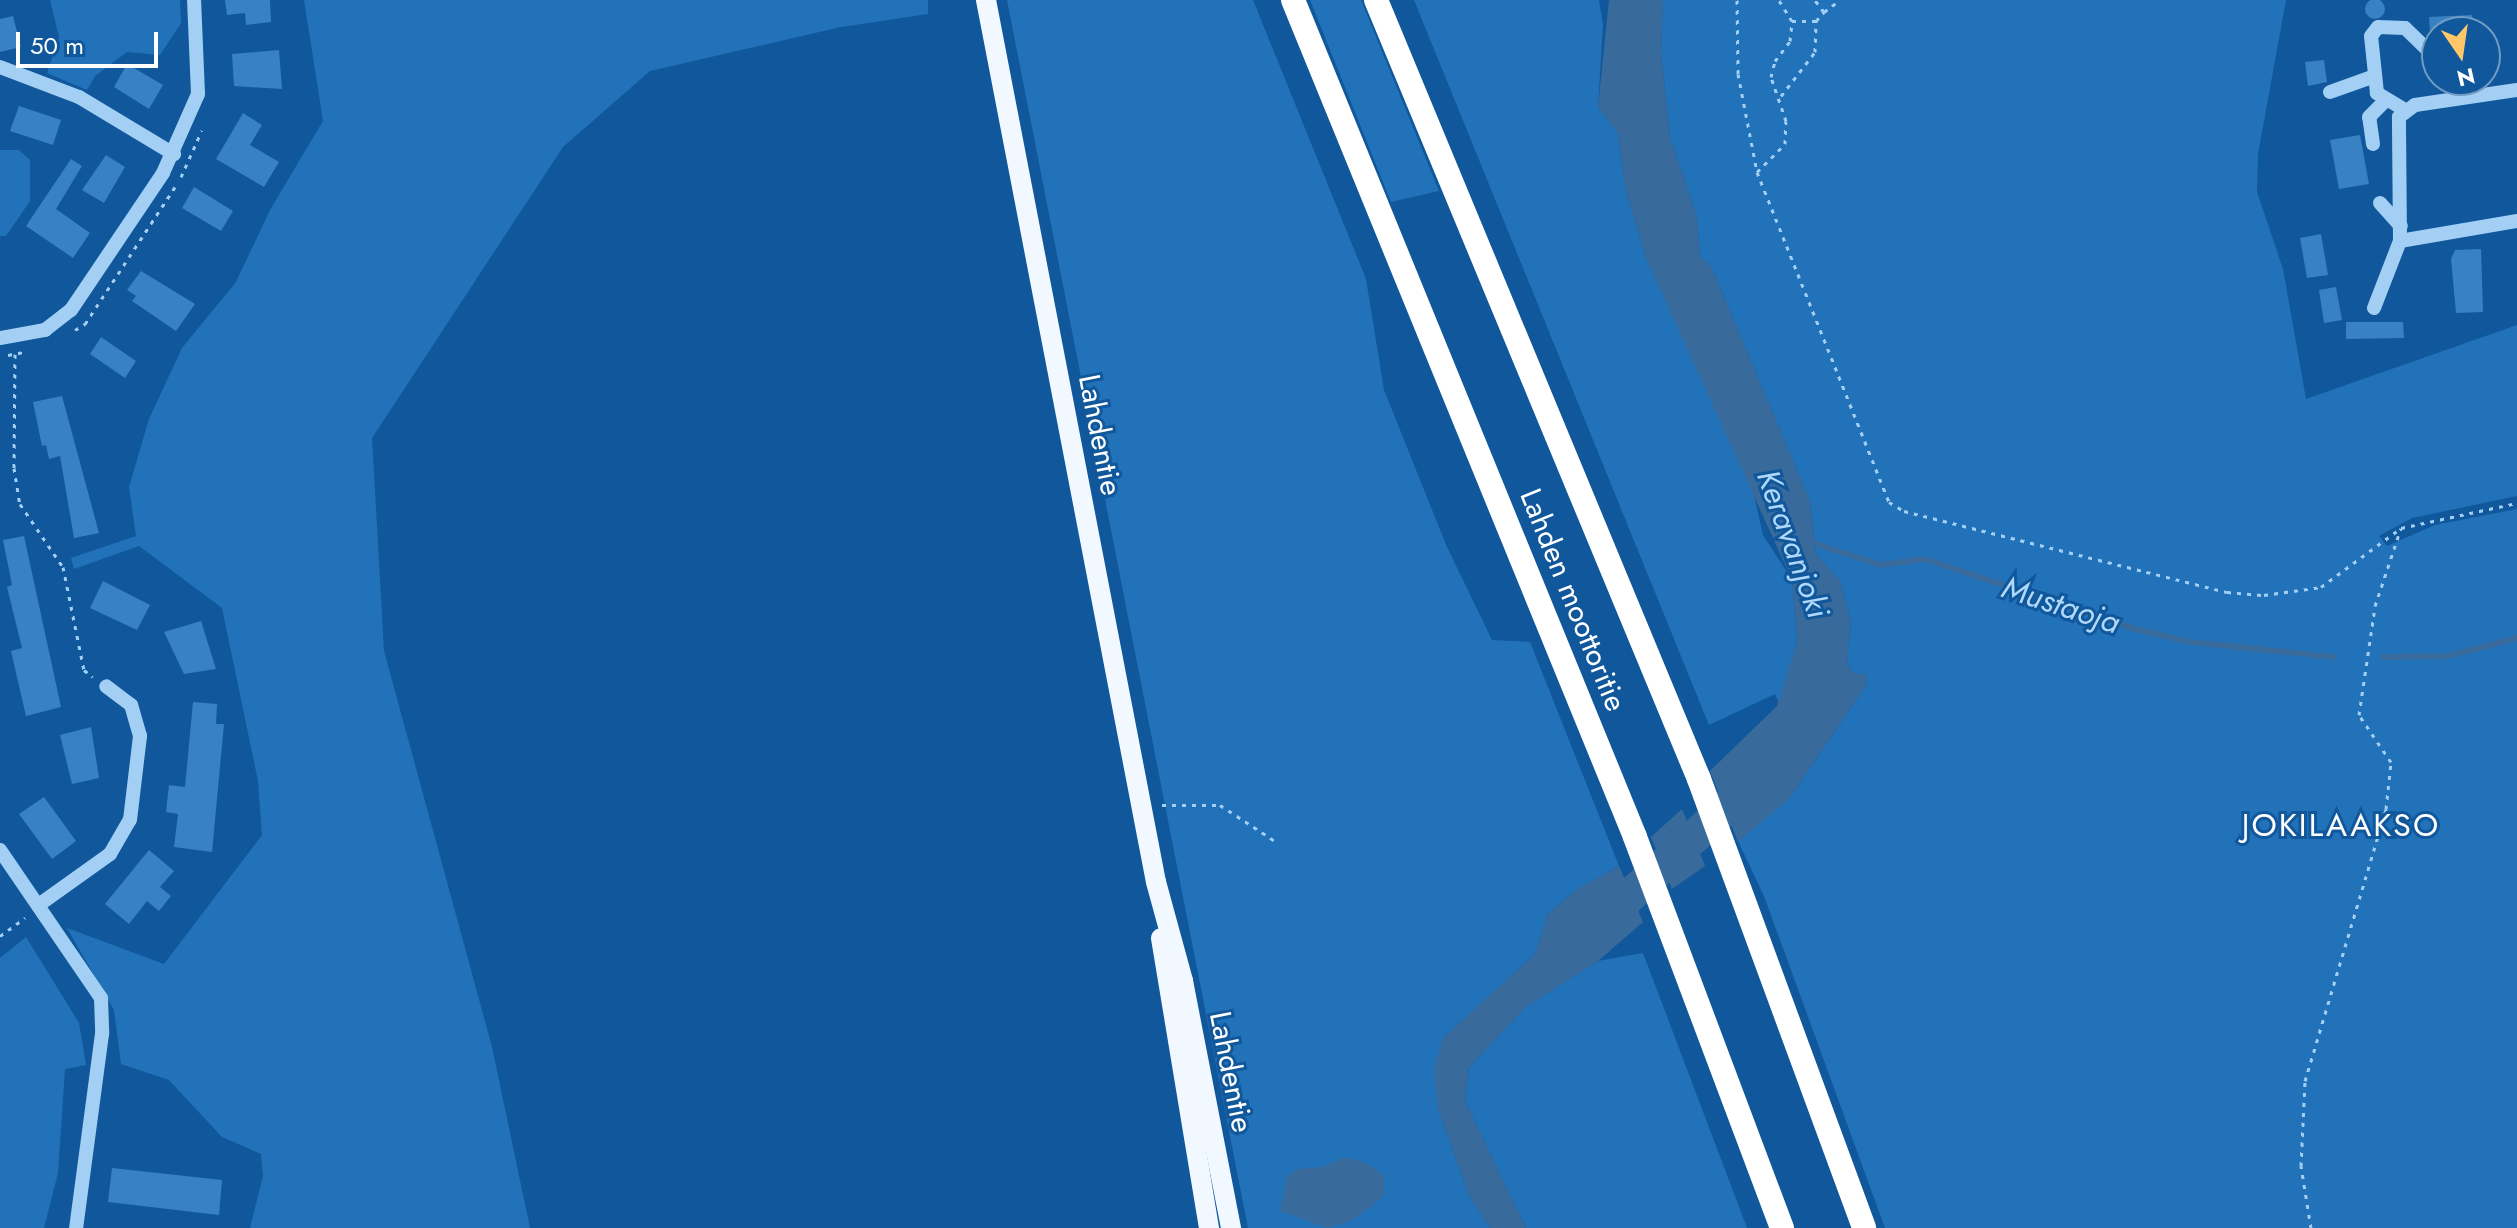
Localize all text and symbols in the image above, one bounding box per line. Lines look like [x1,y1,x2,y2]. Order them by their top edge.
scale bar [20,16,162,66]
north arrow [2421,16,2501,96]
text: 50 m [30,28,84,63]
text: N [2454,60,2478,95]
street label: Lahdentie [1071,371,1129,499]
water label: Keravanjoki [1748,465,1838,623]
street label: Lahden moottoritie [1512,484,1634,716]
water label: Mustaoja [1997,568,2125,642]
district label: JOKILAAKSO [2242,806,2440,844]
street label: Lahdentie [1202,1008,1260,1136]

